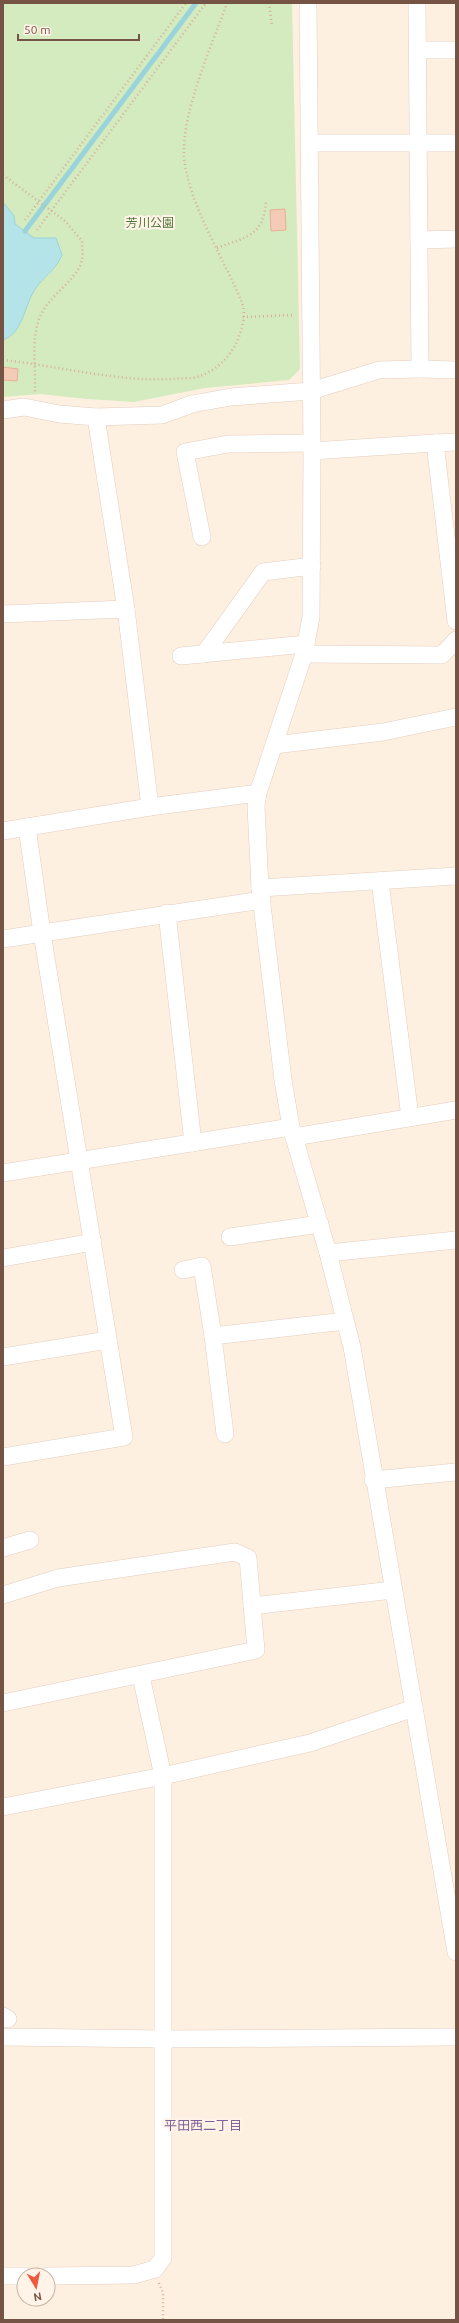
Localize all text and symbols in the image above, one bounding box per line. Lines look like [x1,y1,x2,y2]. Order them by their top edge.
scale bar [18,16,139,42]
text: 50 m [24,23,51,36]
park label: 芳川公園 [126,216,174,229]
district label: 平田西二丁目 [164,2118,242,2132]
north arrow [16,2267,56,2307]
text: N [33,2290,43,2303]

